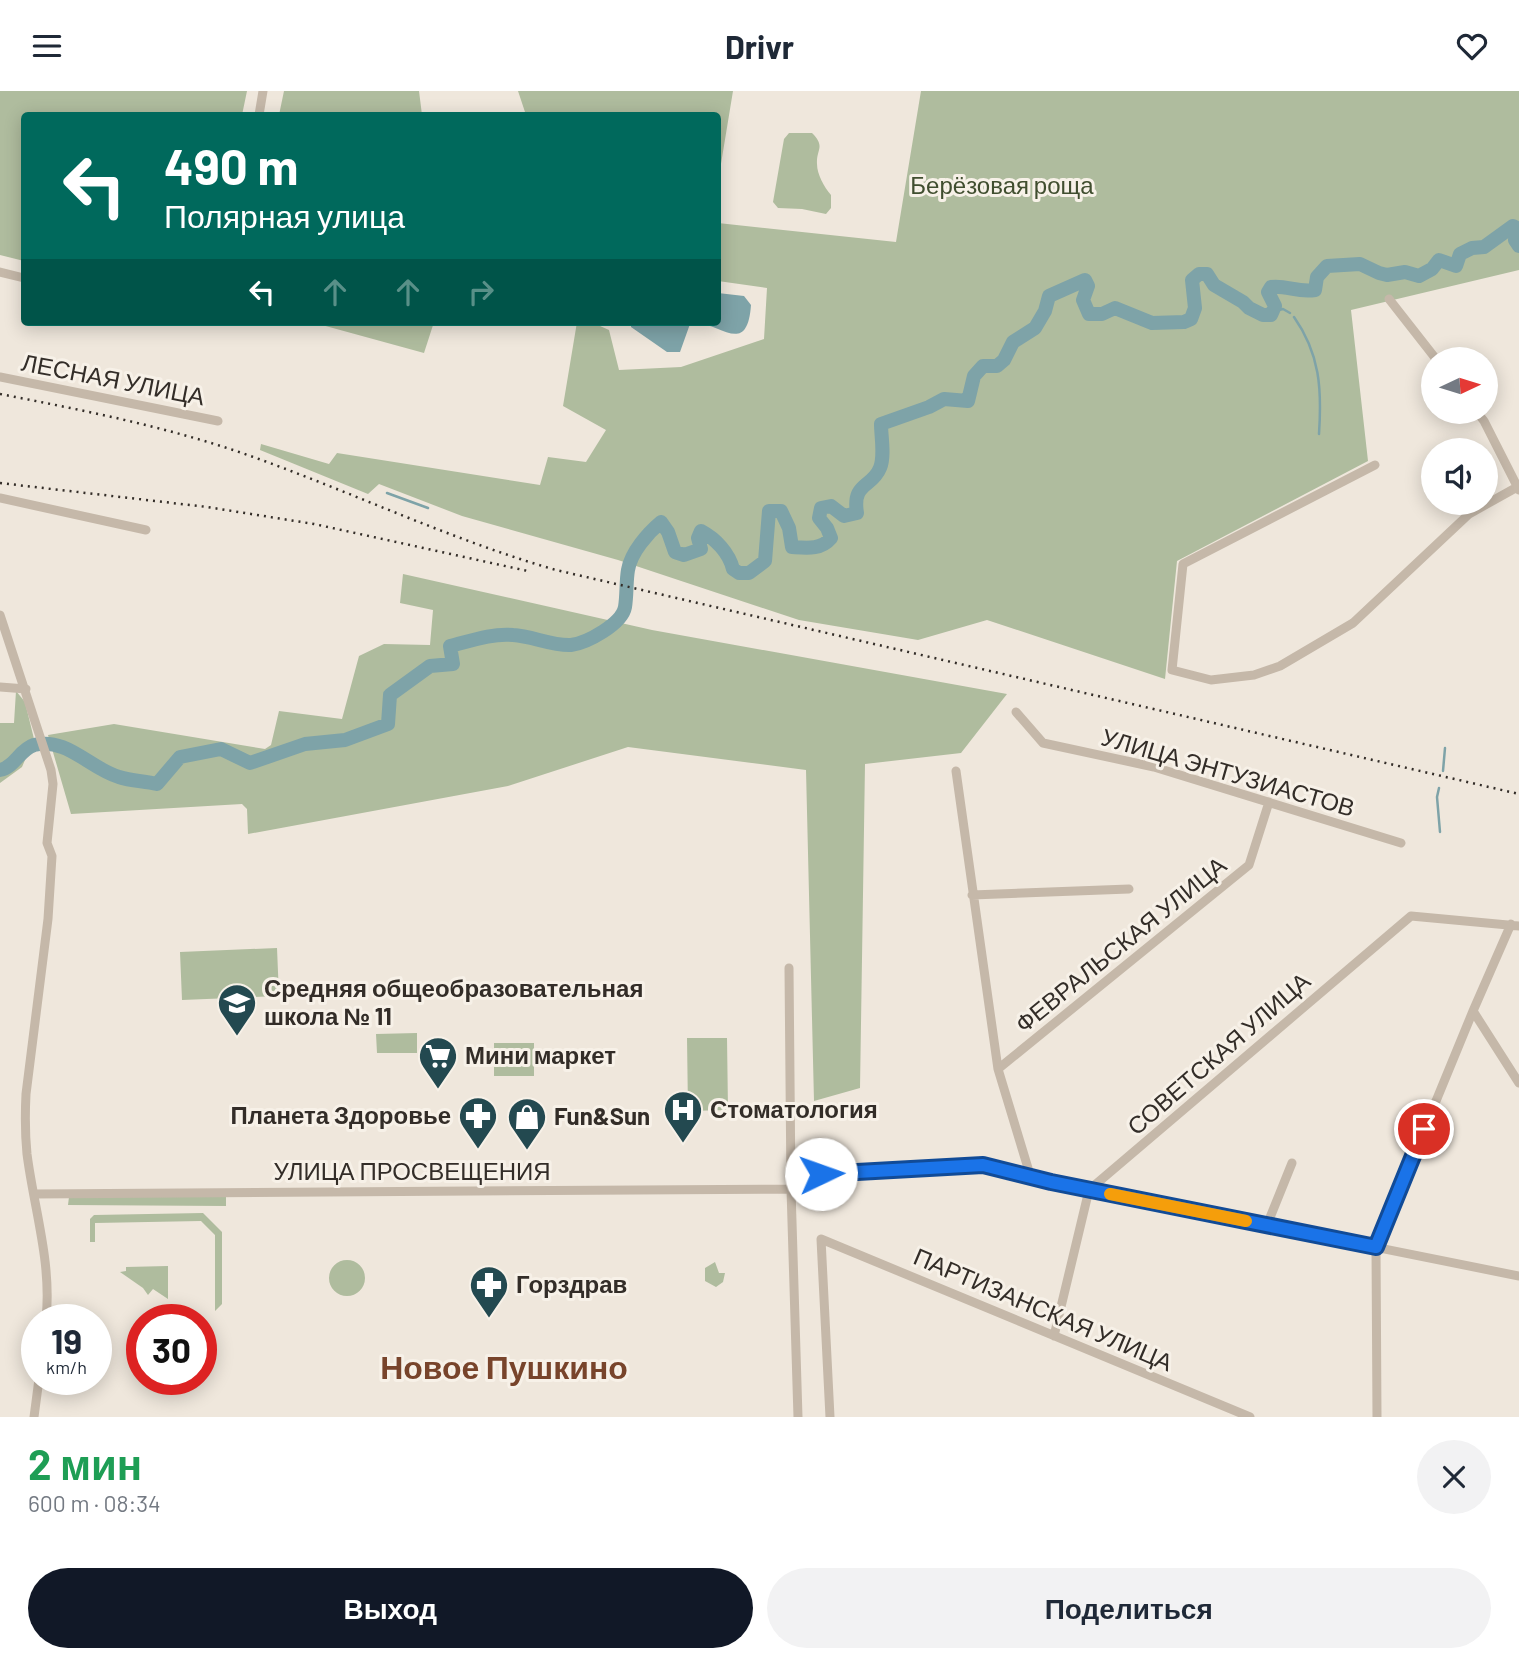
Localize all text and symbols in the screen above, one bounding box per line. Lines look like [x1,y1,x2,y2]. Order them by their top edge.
icon: menu [28,27,66,65]
text: Drivr [725,27,794,65]
icon: heart [1453,27,1491,65]
text: 490 m [164,136,298,195]
icon: left [49,140,140,231]
park label: Берёзовая роща [910,170,1094,199]
text: Полярная улица [164,196,405,234]
icon: left [243,273,281,311]
icon: ahead [316,273,354,311]
icon: ahead [389,273,427,311]
icon: right [462,273,500,311]
street label: ЛЕСНАЯ УЛИЦА [19,347,207,410]
north arrow [1421,347,1498,423]
map controls [1421,347,1498,515]
button: sound [1421,438,1498,515]
street label: УЛИЦА ЭНТУЗИАСТОВ [1098,722,1358,822]
street label: ФЕВРАЛЬСКАЯ УЛИЦА [1009,850,1231,1038]
street label: СОВЕТСКАЯ УЛИЦА [1121,966,1315,1140]
place label: Средняя общеобразовательная школа № 11 [264,973,643,1030]
school or university icon: Средняя общеобразовательная школа № 11 [216,982,258,1037]
supermarket icon: Мини маркет [417,1035,459,1090]
place label: Мини маркет [465,1040,616,1069]
hospital icon: Стоматология [662,1089,704,1144]
place label: Стоматология [710,1094,878,1123]
pharmacy icon: Планета Здоровье [457,1095,499,1150]
shop icon: Fun&Sun [506,1096,548,1151]
pin [1394,1099,1454,1159]
place label: Планета Здоровье [231,1100,451,1129]
place label: Fun&Sun [554,1101,650,1130]
icon: arrive [1405,1110,1443,1148]
position arrow [784,1137,858,1211]
street label: УЛИЦА ПРОСВЕЩЕНИЯ [273,1156,551,1185]
street label: ПАРТИЗАНСКАЯ УЛИЦА [910,1241,1177,1376]
pharmacy icon: Горздрав [468,1264,510,1319]
place label: Горздрав [516,1269,627,1298]
speed limit sign: 30 [126,1304,217,1395]
text: 19 [51,1319,82,1361]
district label: Новое Пушкино [380,1347,628,1386]
text: km/h [46,1356,87,1378]
text: 2 мин [28,1438,142,1488]
button: close [1417,1440,1491,1514]
text: 600 m · 08:34 [28,1489,161,1517]
button: Выход [28,1568,753,1648]
button: Поделиться [767,1568,1491,1648]

